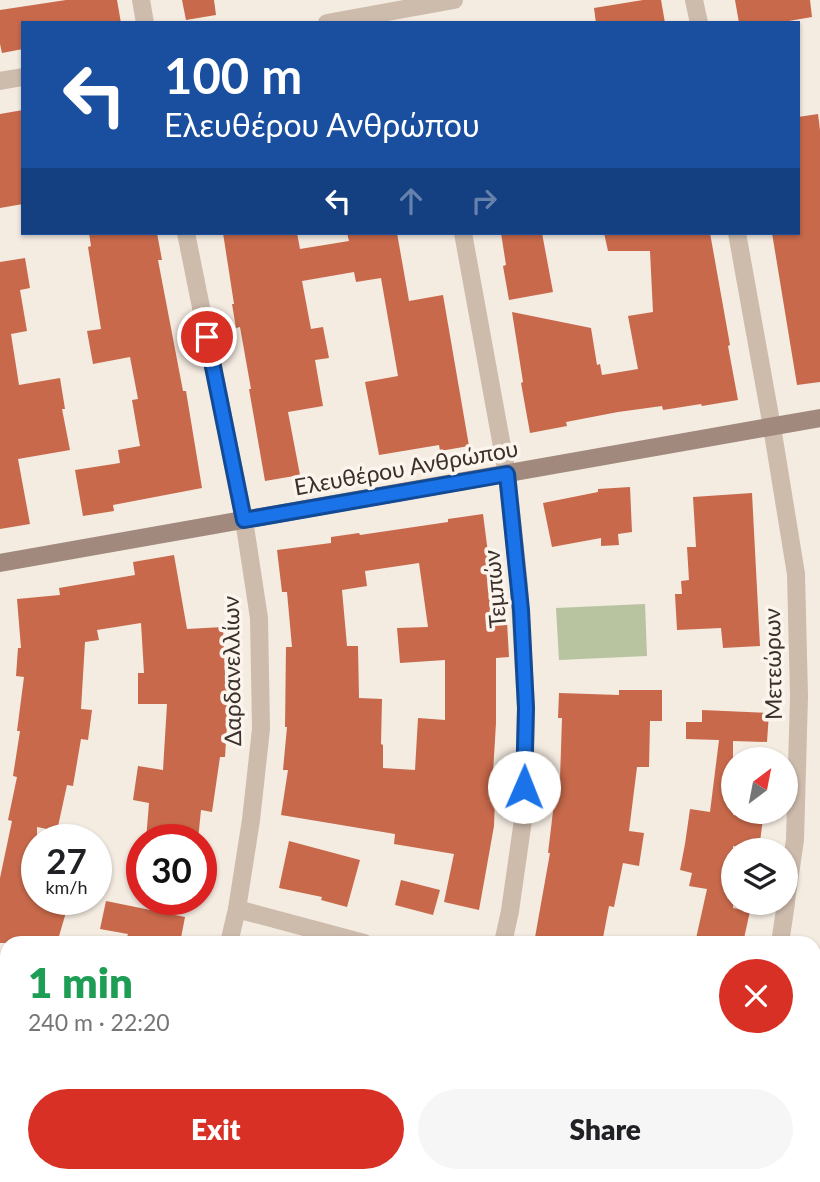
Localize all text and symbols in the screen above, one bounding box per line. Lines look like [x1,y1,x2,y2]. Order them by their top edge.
text: 100 m [164,46,302,104]
icon: left [49,49,140,140]
text: Ελευθέρου Ανθρώπου [164,105,480,144]
icon: left [319,182,357,220]
icon: ahead [392,182,430,220]
icon: right [465,182,503,220]
pin [177,307,237,367]
icon: arrive [188,318,226,356]
street label: Ελευθέρου Ανθρώπου [292,434,520,500]
street label: Τεμπών [477,549,511,629]
street label: Δαρδανελλίων [216,595,246,746]
street label: Μετεώρων [757,608,787,720]
north arrow [721,747,798,824]
map controls [721,747,798,915]
position arrow [487,750,561,824]
speed limit sign: 30 [126,824,217,915]
button: layers [721,838,798,915]
text: 27 [46,839,87,881]
text: km/h [45,876,88,898]
text: 1 min [28,957,133,1007]
button: close [719,959,793,1033]
text: 240 m · 22:20 [28,1008,170,1036]
button: Exit [28,1089,404,1169]
button: Share [418,1089,793,1169]

